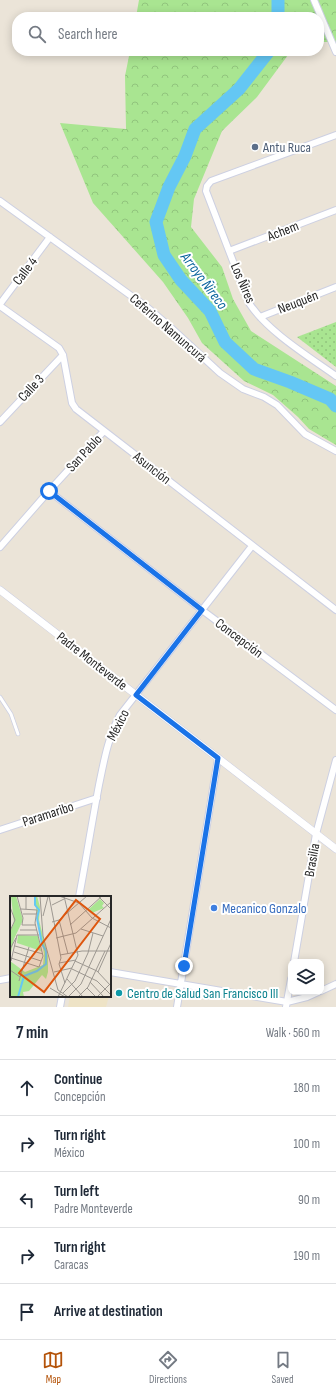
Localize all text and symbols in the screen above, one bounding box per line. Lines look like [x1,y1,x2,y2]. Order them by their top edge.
search box [12,12,324,56]
icon: search [26,23,48,45]
text: Search here [58,25,118,44]
place label: Antu Ruca [262,139,311,156]
marker: Antu Ruca [250,142,260,152]
street label: Achem [264,217,301,245]
water label: Arroyo Ñireco [176,248,232,313]
street label: Calle 4 [9,253,41,288]
street label: Los Ñires [227,260,259,306]
street label: Neuquén [275,287,321,317]
street label: Ceferino Namuncurá [126,290,210,366]
street label: Calle 3 [14,371,48,405]
street label: San Pablo [62,431,106,475]
street label: Asunción [129,447,174,488]
route start [40,482,58,500]
street label: Concepción [212,615,266,661]
street label: Padre Monteverde [53,628,131,694]
street label: México [103,706,133,744]
street label: Paramaribo [20,798,76,830]
street label: Brasilia [301,842,323,878]
inset map [10,896,111,997]
place label: Mecanico Gonzalo [222,900,307,917]
marker: Mecanico Gonzalo [209,903,219,913]
route end [175,957,193,975]
map controls [288,959,324,995]
button: layers [288,959,324,995]
place label: Centro de Salud San Francisco III [127,985,278,1002]
marker: Centro de Salud San Francisco III [114,988,124,998]
text: 7 min [16,1023,48,1043]
text: Walk · 560 m [266,1025,320,1041]
text: Continue [54,1070,103,1089]
icon: ahead [16,1077,38,1099]
text: 180 m [294,1080,320,1096]
text: Concepción [54,1089,105,1105]
text: Turn right [54,1126,106,1145]
icon: right [16,1133,38,1155]
text: 100 m [293,1136,320,1152]
text: México [54,1145,85,1161]
text: Turn left [54,1182,99,1201]
icon: left [16,1189,38,1211]
text: 90 m [298,1192,320,1208]
text: Padre Monteverde [54,1201,133,1217]
text: Turn right [54,1238,106,1257]
icon: right [16,1245,38,1267]
text: 190 m [293,1248,320,1264]
text: Caracas [54,1257,88,1273]
icon: arrive [16,1301,38,1323]
text: Arrive at destination [54,1302,163,1321]
tab: Map [42,1349,64,1386]
tab: Directions [149,1349,187,1386]
tab: Saved [272,1349,294,1386]

